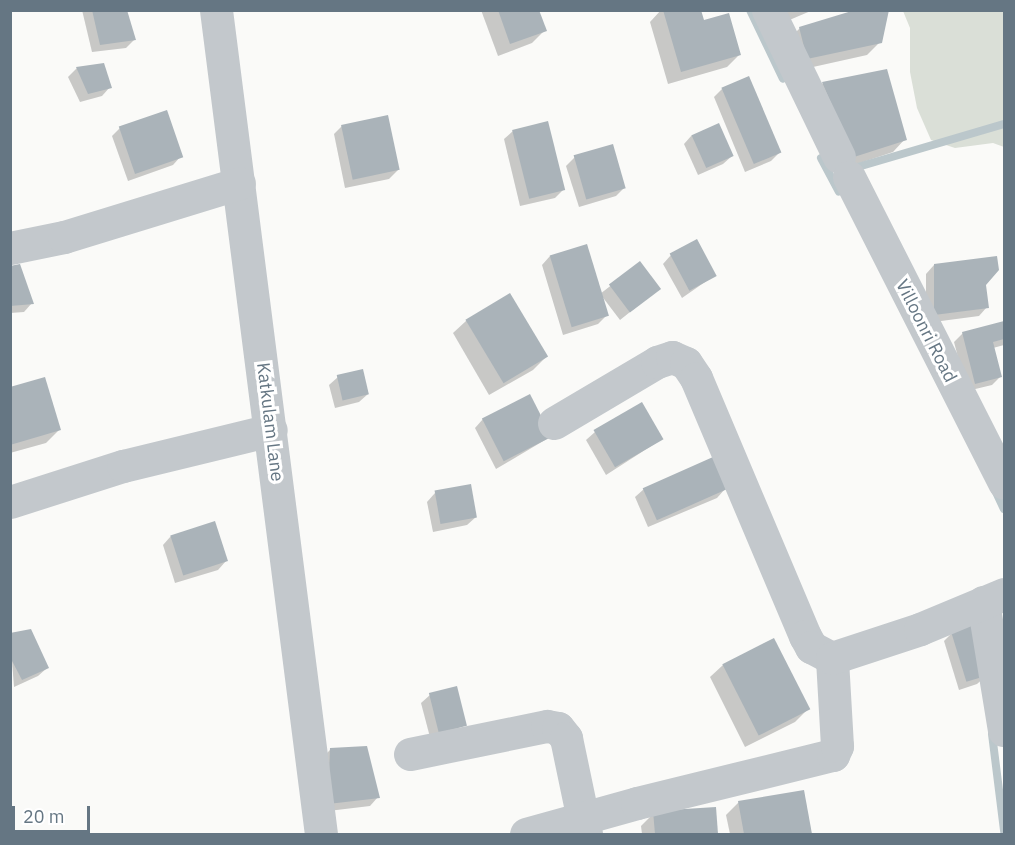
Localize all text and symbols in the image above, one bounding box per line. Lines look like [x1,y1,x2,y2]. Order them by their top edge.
street label: Villoonri Road [891,276,961,386]
street label: Katkulam Lane [252,361,288,483]
scale bar [15,794,93,832]
text: 20 m [23,805,65,828]

